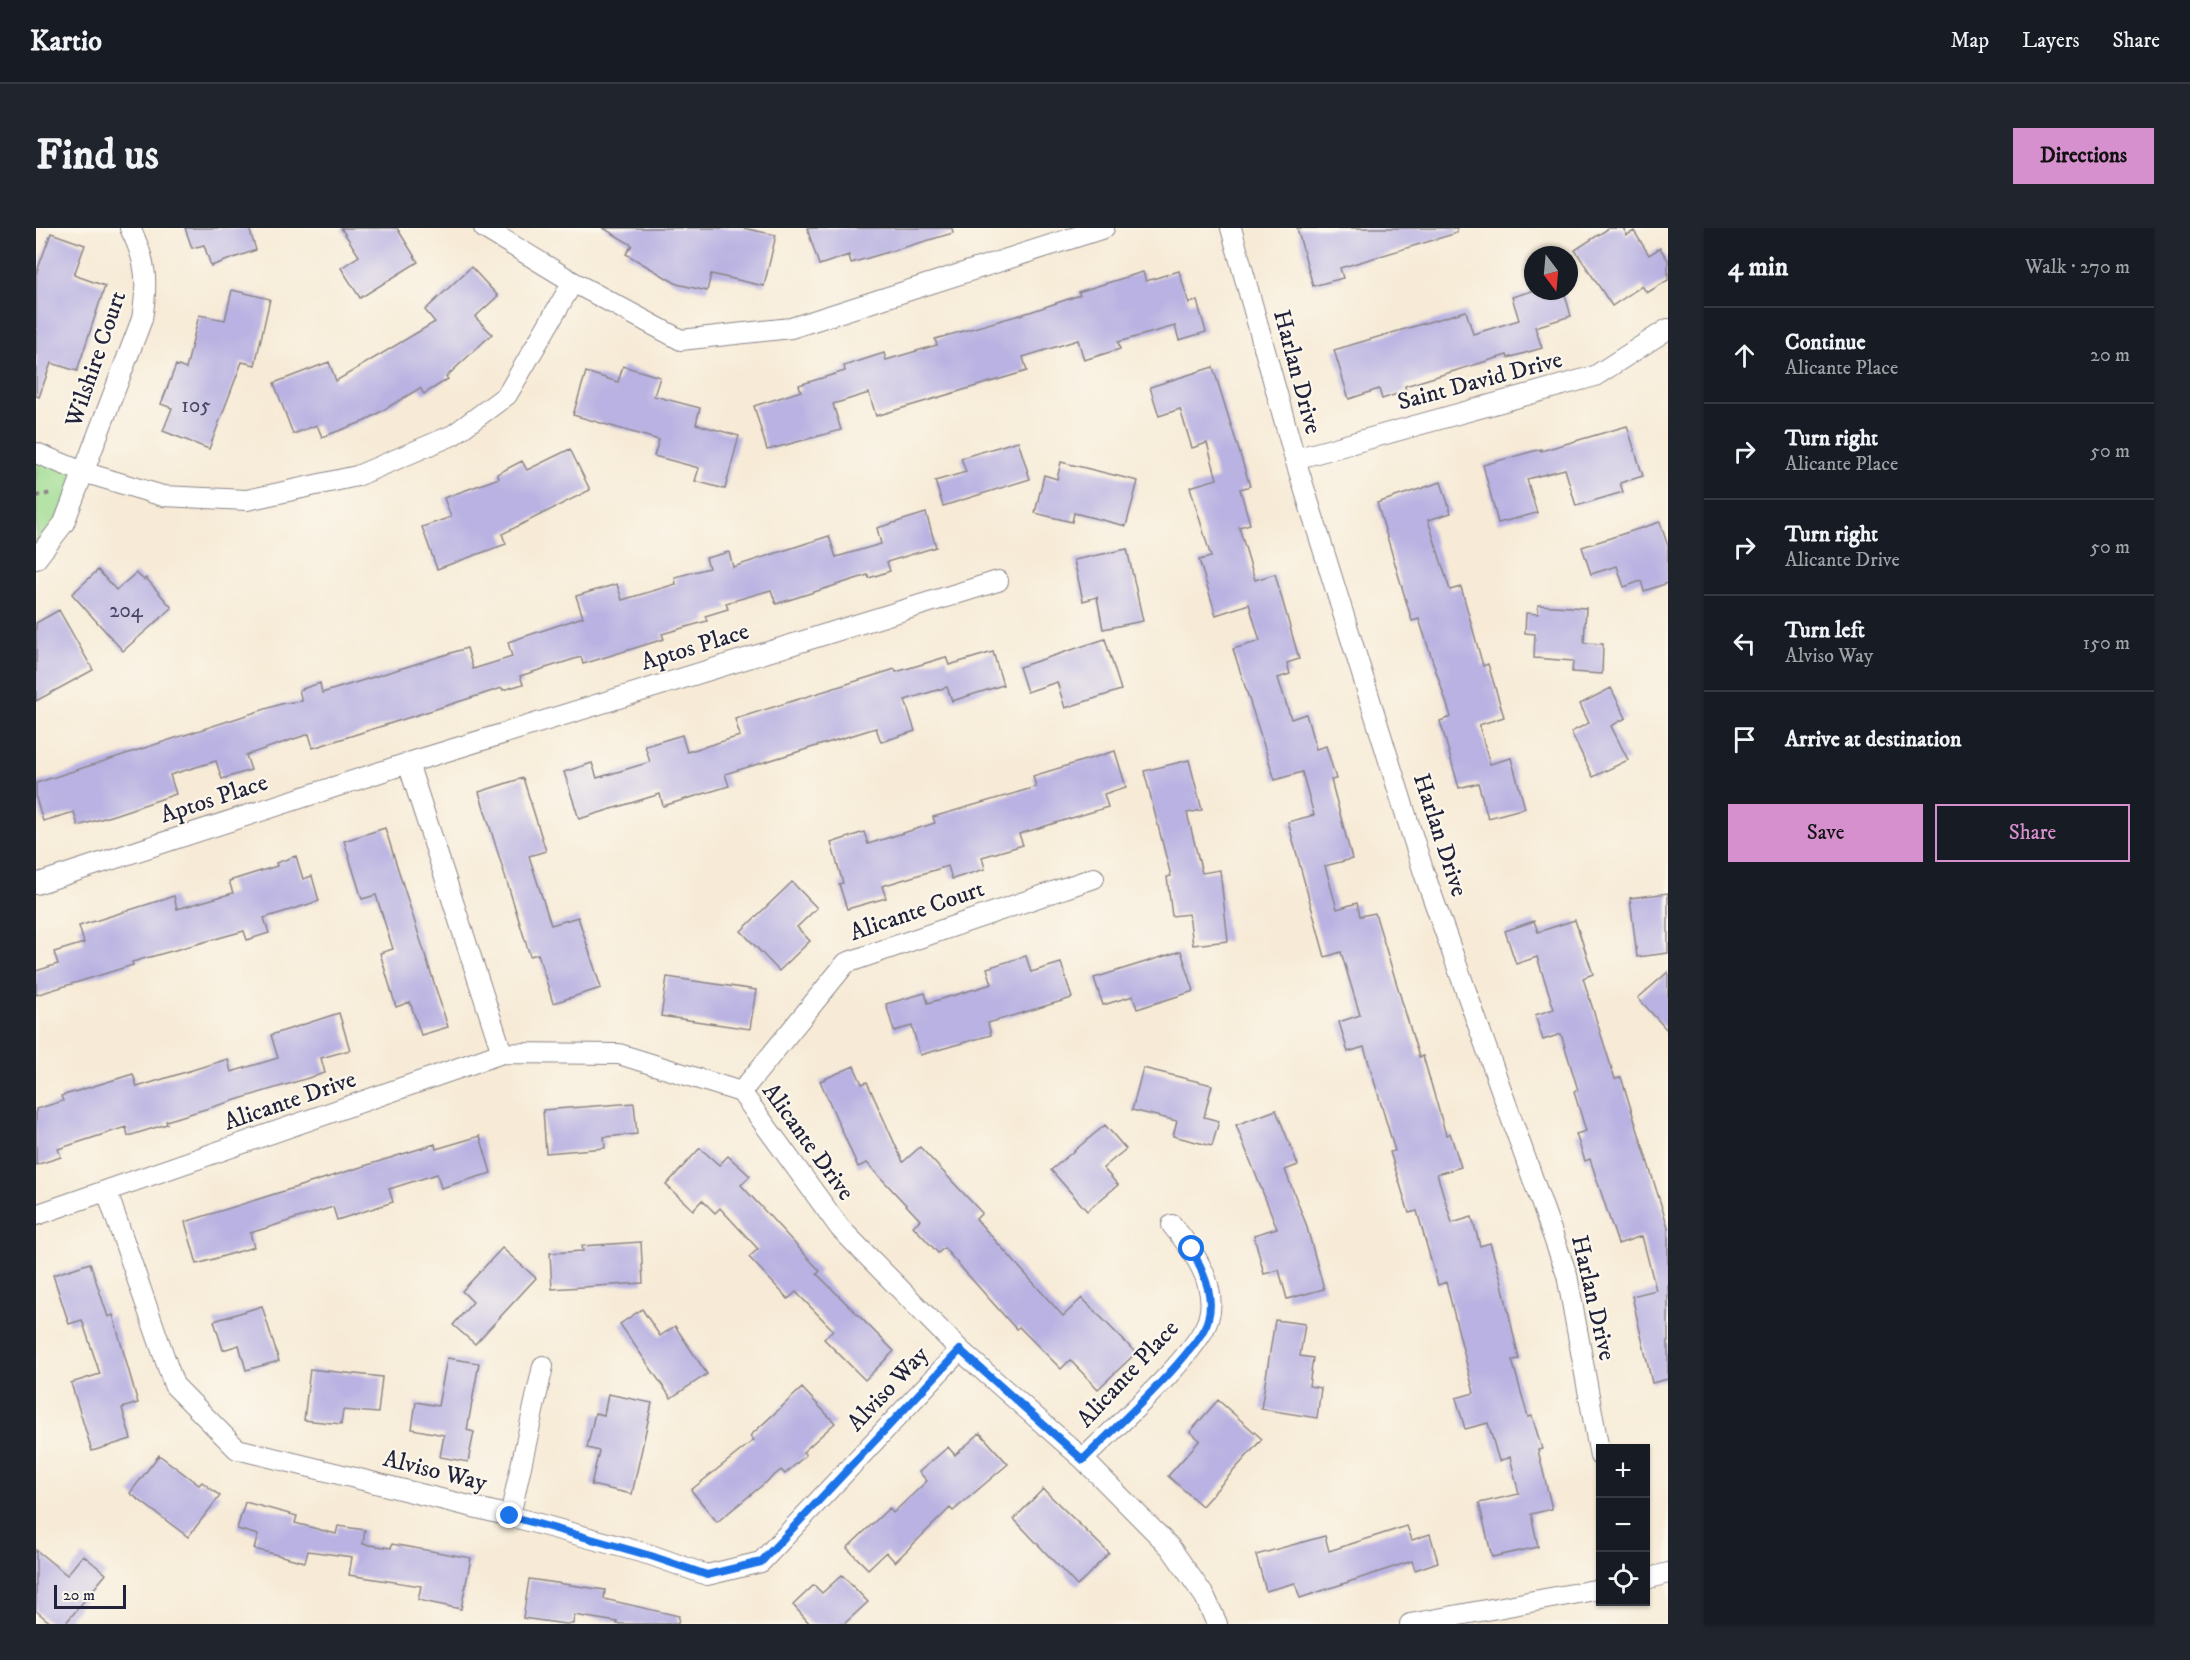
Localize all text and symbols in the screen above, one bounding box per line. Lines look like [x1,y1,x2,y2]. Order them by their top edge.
text: Kartio [30,24,102,59]
text: Map [1950,28,1989,54]
text: Layers [2022,28,2080,54]
text: Share [2113,28,2160,54]
button: Directions [2013,128,2154,184]
text: Find us [36,130,159,182]
north arrow [1524,246,1578,300]
text: 4 min [1728,251,1788,284]
text: Walk · 270 m [2025,255,2130,280]
street label: Wilshire Court [58,287,133,432]
street label: Harlan Drive [1266,306,1328,438]
text: Continue [1785,329,1866,356]
icon: ahead [1728,339,1761,372]
text: 20 m [2090,343,2130,368]
street label: Saint David Drive [1394,345,1566,417]
text: Alicante Place [1785,356,1898,381]
house number: 105 [181,393,211,419]
text: Turn right [1785,425,1878,452]
icon: right [1728,435,1761,468]
text: 50 m [2090,439,2130,464]
text: Alicante Place [1785,452,1898,477]
text: Turn right [1785,521,1878,548]
icon: right [1728,531,1761,564]
text: 50 m [2090,535,2130,560]
text: Alicante Drive [1785,548,1900,573]
house number: 204 [109,598,144,624]
street label: Aptos Place [637,616,753,678]
text: Turn left [1785,617,1865,644]
icon: left [1728,627,1761,660]
text: 150 m [2083,631,2130,656]
text: Alviso Way [1785,644,1873,669]
icon: arrive [1728,723,1761,756]
text: Arrive at destination [1785,726,1962,753]
street label: Aptos Place [156,768,272,830]
street label: Harlan Drive [1406,770,1474,900]
button: Save [1728,804,1923,862]
button: Share [1935,804,2130,862]
street label: Alicante Court [846,874,988,948]
street label: Alicante Drive [220,1064,360,1138]
street label: Alicante Drive [755,1077,861,1207]
street label: Harlan Drive [1564,1232,1622,1364]
route start [1178,1235,1204,1261]
street label: Alicante Place [1071,1314,1185,1434]
street label: Alviso Way [841,1340,935,1438]
street label: Alviso Way [380,1444,491,1499]
map controls [1596,1444,1650,1606]
button: + [1596,1444,1650,1498]
button: − [1596,1498,1650,1552]
route end [496,1502,522,1528]
button: locate [1596,1552,1650,1606]
scale bar [54,1582,126,1610]
text: 20 m [63,1585,95,1605]

